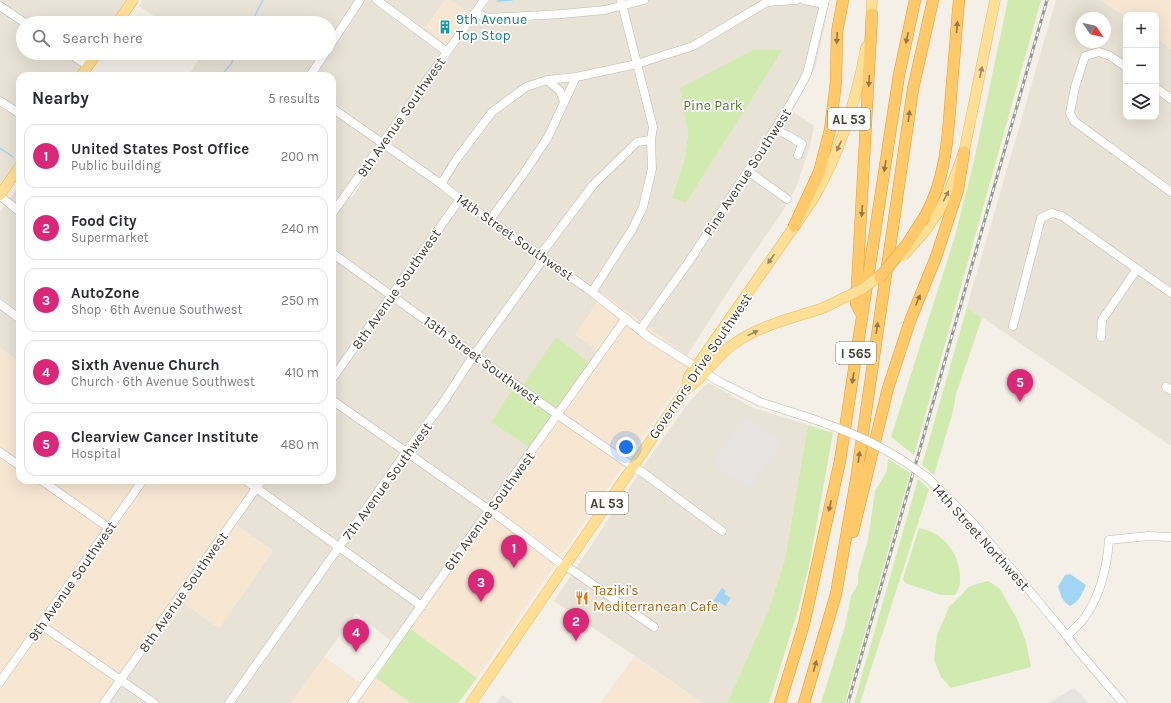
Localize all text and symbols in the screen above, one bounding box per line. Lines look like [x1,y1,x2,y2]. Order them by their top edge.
place label: 9th Avenue Top Stop [456,11,527,44]
north arrow [1075,12,1111,48]
map controls [1123,12,1159,120]
button: + [1123,12,1159,48]
search box [16,16,336,60]
building icon: 9th Avenue Top Stop [437,19,453,35]
one-way arrow [953,21,960,33]
icon: search [30,27,52,49]
text: Search here [62,29,143,47]
one-way arrow [833,32,840,44]
one-way arrow [903,32,909,44]
button: − [1123,48,1159,84]
street label: 9th Avenue Southwest [353,54,449,181]
one-way arrow [978,66,984,78]
one-way arrow [866,75,873,87]
button: layers [1123,84,1159,120]
text: Nearby [32,88,89,108]
text: 5 results [268,91,320,106]
park label: Pine Park [683,97,743,114]
street label: Pine Avenue Southwest [700,105,795,239]
road number: AL 53 [828,108,870,130]
one-way arrow [906,110,912,122]
text: United States Post Office [71,140,249,158]
one-way arrow [836,141,842,152]
text: 1 [44,149,48,164]
text: 200 m [281,149,319,164]
text: Public building [71,158,161,173]
one-way arrow [882,160,888,172]
street label: 14th Street Southwest [453,190,577,284]
one-way arrow [943,191,949,202]
one-way arrow [858,204,865,217]
text: Food City [71,212,137,230]
text: 2 [42,221,50,236]
text: 240 m [281,221,319,236]
street label: 8th Avenue Southwest [348,226,444,353]
text: Supermarket [71,230,149,245]
one-way arrow [767,253,775,264]
text: AutoZone [71,284,139,302]
street label: Governors Drive Southwest [645,290,756,442]
text: 3 [42,293,50,308]
text: 250 m [281,293,319,308]
one-way arrow [916,294,922,306]
text: Shop · 6th Avenue Southwest [71,302,242,317]
street label: 13th Street Southwest [420,312,543,408]
one-way arrow [874,322,880,334]
one-way arrow [747,330,759,336]
road number: I 565 [836,342,876,364]
text: Sixth Avenue Church [71,356,220,374]
text: 4 [42,365,50,380]
text: 410 m [284,365,319,380]
pin: 5 [1007,369,1033,402]
one-way arrow [850,372,856,384]
text: Church · 6th Avenue Southwest [71,374,255,389]
street label: 7th Avenue Southwest [339,419,436,543]
text: Clearview Cancer Institute [71,428,259,446]
text: 5 [42,437,50,452]
text: 480 m [281,437,319,452]
your location [616,437,636,457]
text: Hospital [71,446,121,461]
street label: 6th Avenue Southwest [441,449,538,574]
one-way arrow [856,451,862,463]
street label: 14th Street Northwest [928,481,1033,594]
road number: AL 53 [586,492,628,514]
one-way arrow [827,500,833,512]
street label: 9th Avenue Southwest [24,518,120,645]
street label: 8th Avenue Southwest [135,529,231,656]
pin: 1 [501,535,527,568]
pin: 3 [468,569,494,602]
place label: Taziki's Mediterranean Cafe [593,582,718,615]
restaurant icon: Taziki's Mediterranean Cafe [574,590,590,606]
pin: 2 [563,608,589,641]
pin: 4 [343,619,369,652]
one-way arrow [812,659,818,671]

